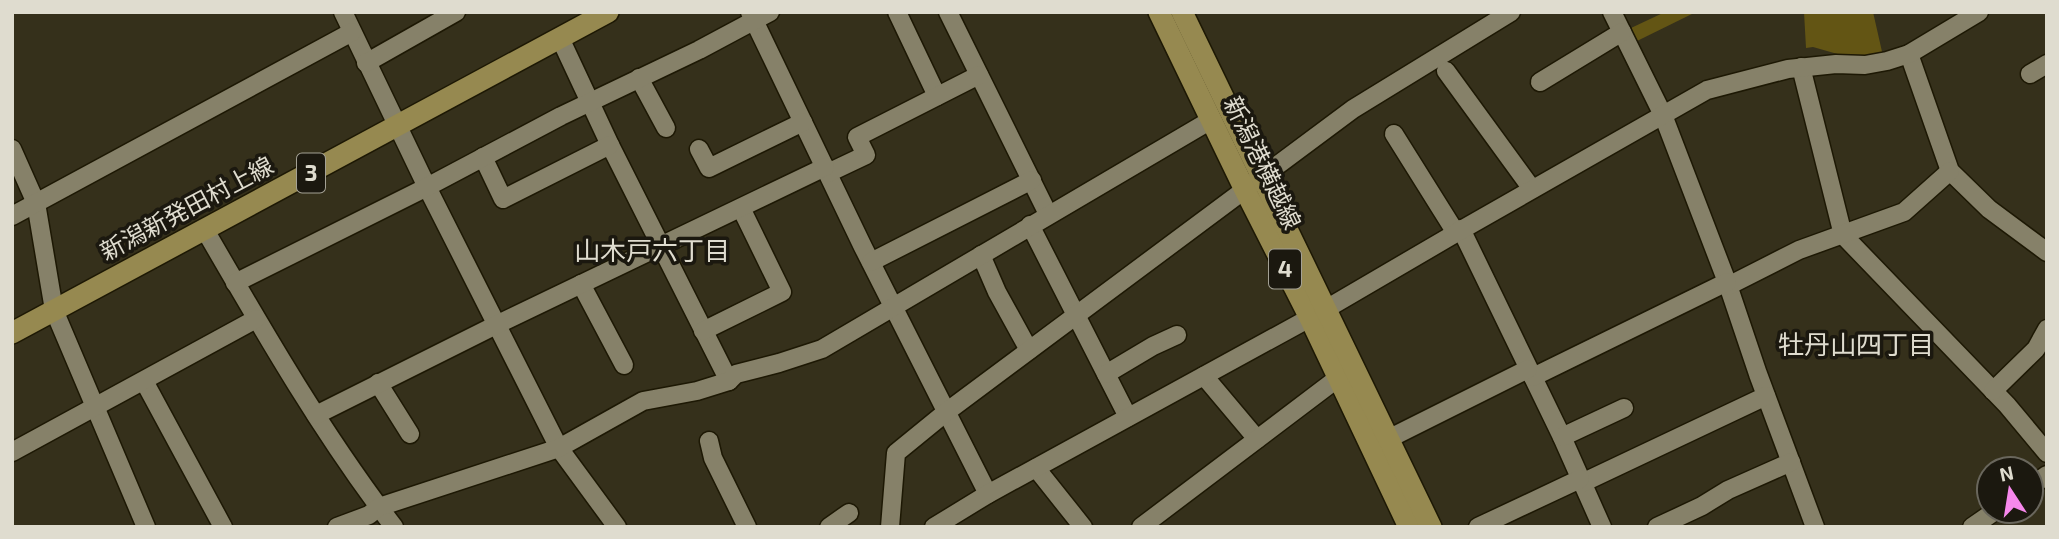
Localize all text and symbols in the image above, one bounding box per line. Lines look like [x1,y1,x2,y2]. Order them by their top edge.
street label: 新潟港横越線 [1219,91,1308,233]
street label: 新潟新発田村上線 [95,150,278,266]
road number: 3 [297,154,325,192]
district label: 山木戸六丁目 [574,234,730,265]
road number: 4 [1269,250,1301,288]
district label: 牡丹山四丁目 [1778,328,1934,359]
north arrow [1975,455,2045,525]
text: N [1997,460,2015,486]

